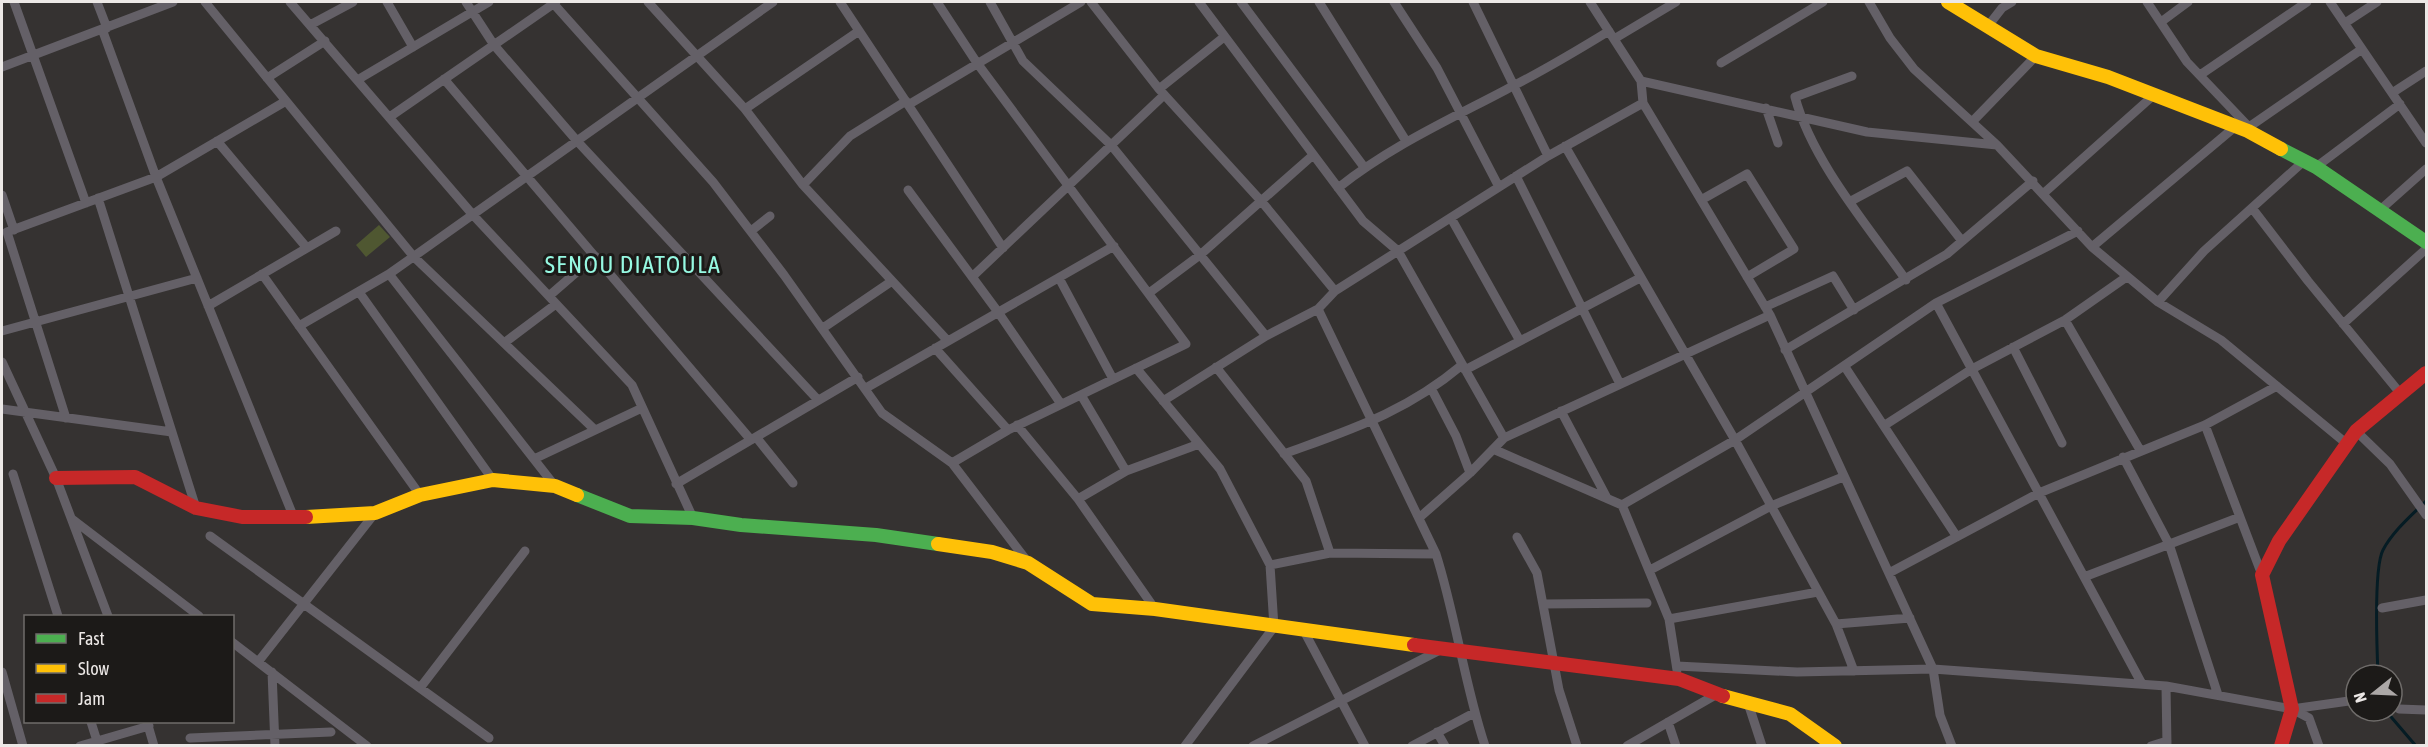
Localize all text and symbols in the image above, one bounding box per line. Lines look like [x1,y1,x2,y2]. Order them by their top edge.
district label: SENOU DIATOULA [545,251,721,278]
legend [24,615,234,723]
text: Fast [78,628,105,649]
text: Slow [78,658,109,679]
north arrow [2344,663,2404,723]
text: Jam [78,688,105,709]
text: N [2350,690,2370,705]

